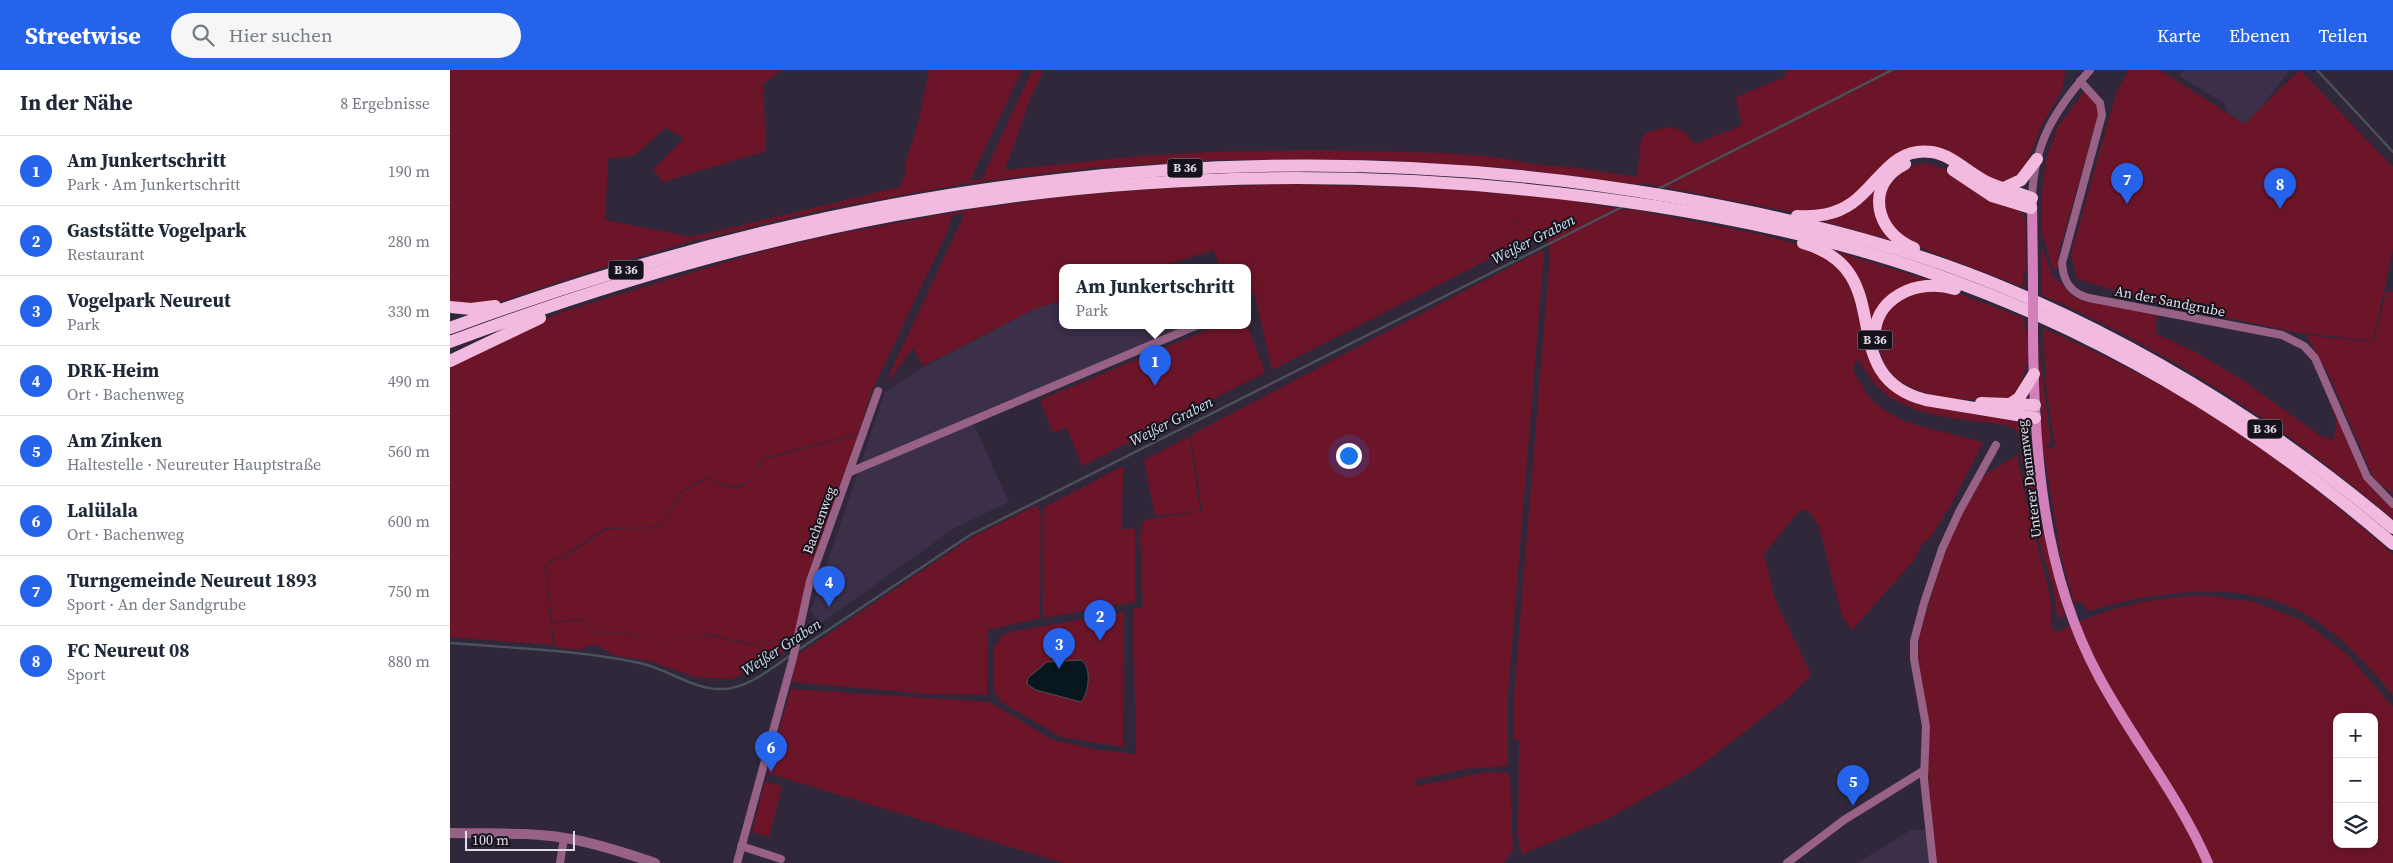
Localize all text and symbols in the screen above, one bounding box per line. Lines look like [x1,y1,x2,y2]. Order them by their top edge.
search box [171,13,521,58]
text: Streetwise [25,19,141,52]
icon: search [189,21,217,49]
text: Hier suchen [229,22,332,48]
text: Karte [2157,23,2201,48]
text: Ebenen [2229,23,2290,48]
text: Teilen [2318,23,2368,48]
text: In der Nähe [20,88,133,117]
text: 8 Ergebnisse [340,92,430,114]
text: Am Junkertschritt [67,147,226,173]
road number: B 36 [1168,159,1202,178]
text: 1 [32,160,40,182]
text: 190 m [388,160,430,182]
pin: 7 [2111,163,2143,204]
pin: 8 [2264,168,2296,209]
text: Park · Am Junkertschritt [67,173,241,195]
water label: Weißer Graben [1488,209,1579,269]
text: Gaststätte Vogelpark [67,217,246,243]
text: 2 [32,230,40,252]
text: 280 m [388,230,430,252]
text: Restaurant [67,243,145,265]
road number: B 36 [608,260,644,280]
popup [1059,264,1251,329]
text: Am Junkertschritt [1076,273,1234,299]
street label: An der Sandgrube [2113,280,2227,322]
text: Vogelpark Neureut [67,287,231,313]
text: Park [1076,299,1108,321]
text: 3 [32,300,40,322]
text: 330 m [388,300,430,322]
text: Park [67,313,100,335]
road number: B 36 [1858,330,1892,350]
pin: 1 [1139,345,1171,386]
text: DRK-Heim [67,357,159,383]
text: 4 [32,370,40,392]
text: 490 m [388,370,430,392]
text: Ort · Bachenweg [67,383,184,405]
water label: Weißer Graben [1126,391,1217,451]
street label: Unterer Dammweg [2012,419,2046,539]
road number: B 36 [2248,419,2282,438]
text: Am Zinken [67,427,162,453]
text: 5 [32,440,40,462]
text: 560 m [388,440,430,462]
your location [1336,443,1362,469]
text: Haltestelle · Neureuter Hauptstraße [67,453,321,475]
street label: Bachenweg [797,483,841,557]
text: Lalülala [67,497,138,523]
text: 6 [32,510,40,532]
text: 600 m [388,510,430,532]
text: Ort · Bachenweg [67,523,184,545]
pin: 4 [813,566,845,607]
text: Turngemeinde Neureut 1893 [67,567,317,593]
text: 7 [32,580,40,602]
text: 750 m [388,580,430,602]
text: Sport · An der Sandgrube [67,593,246,615]
pin: 2 [1084,600,1116,641]
water label: Weißer Graben [737,613,825,681]
pin: 3 [1043,628,1075,669]
text: FC Neureut 08 [67,637,190,663]
text: 8 [32,650,40,672]
text: 880 m [388,650,430,672]
text: Sport [67,663,105,685]
map controls [2333,713,2378,848]
button: + [2333,713,2378,758]
pin: 6 [755,731,787,772]
button: − [2333,758,2378,803]
pin: 5 [1837,765,1869,806]
button: layers [2333,803,2378,848]
scale bar [465,828,575,851]
text: 100 m [472,830,509,850]

